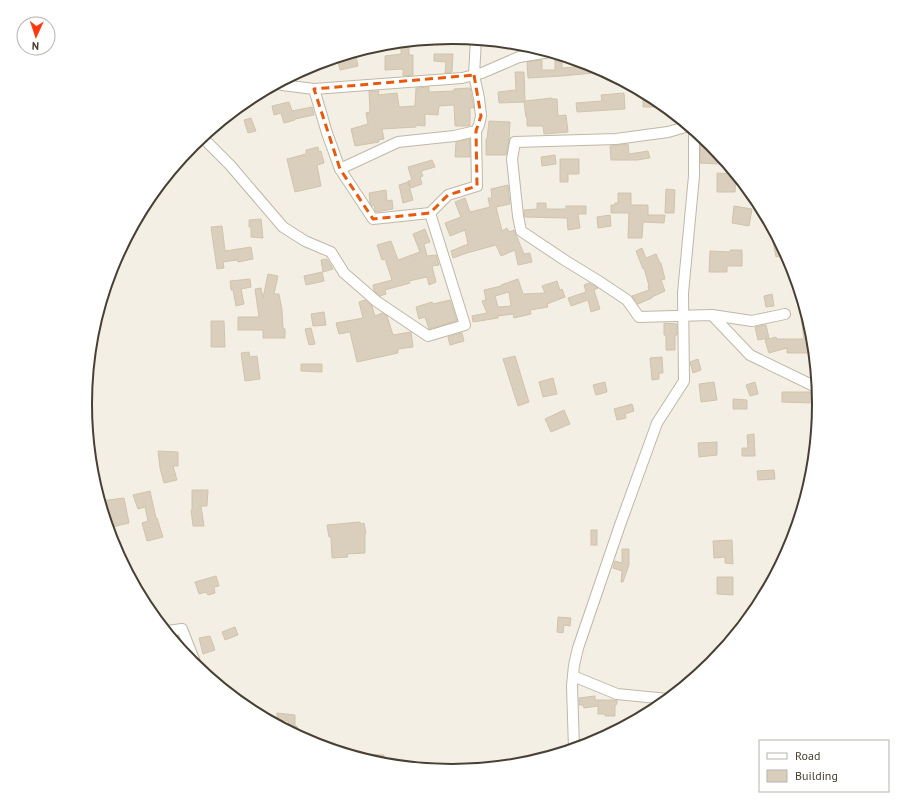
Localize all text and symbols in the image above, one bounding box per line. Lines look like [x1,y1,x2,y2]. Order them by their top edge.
north arrow [16,16,56,56]
text: N [31,39,39,53]
legend [759,740,889,792]
text: Road [795,748,820,763]
text: Building [795,768,838,783]

